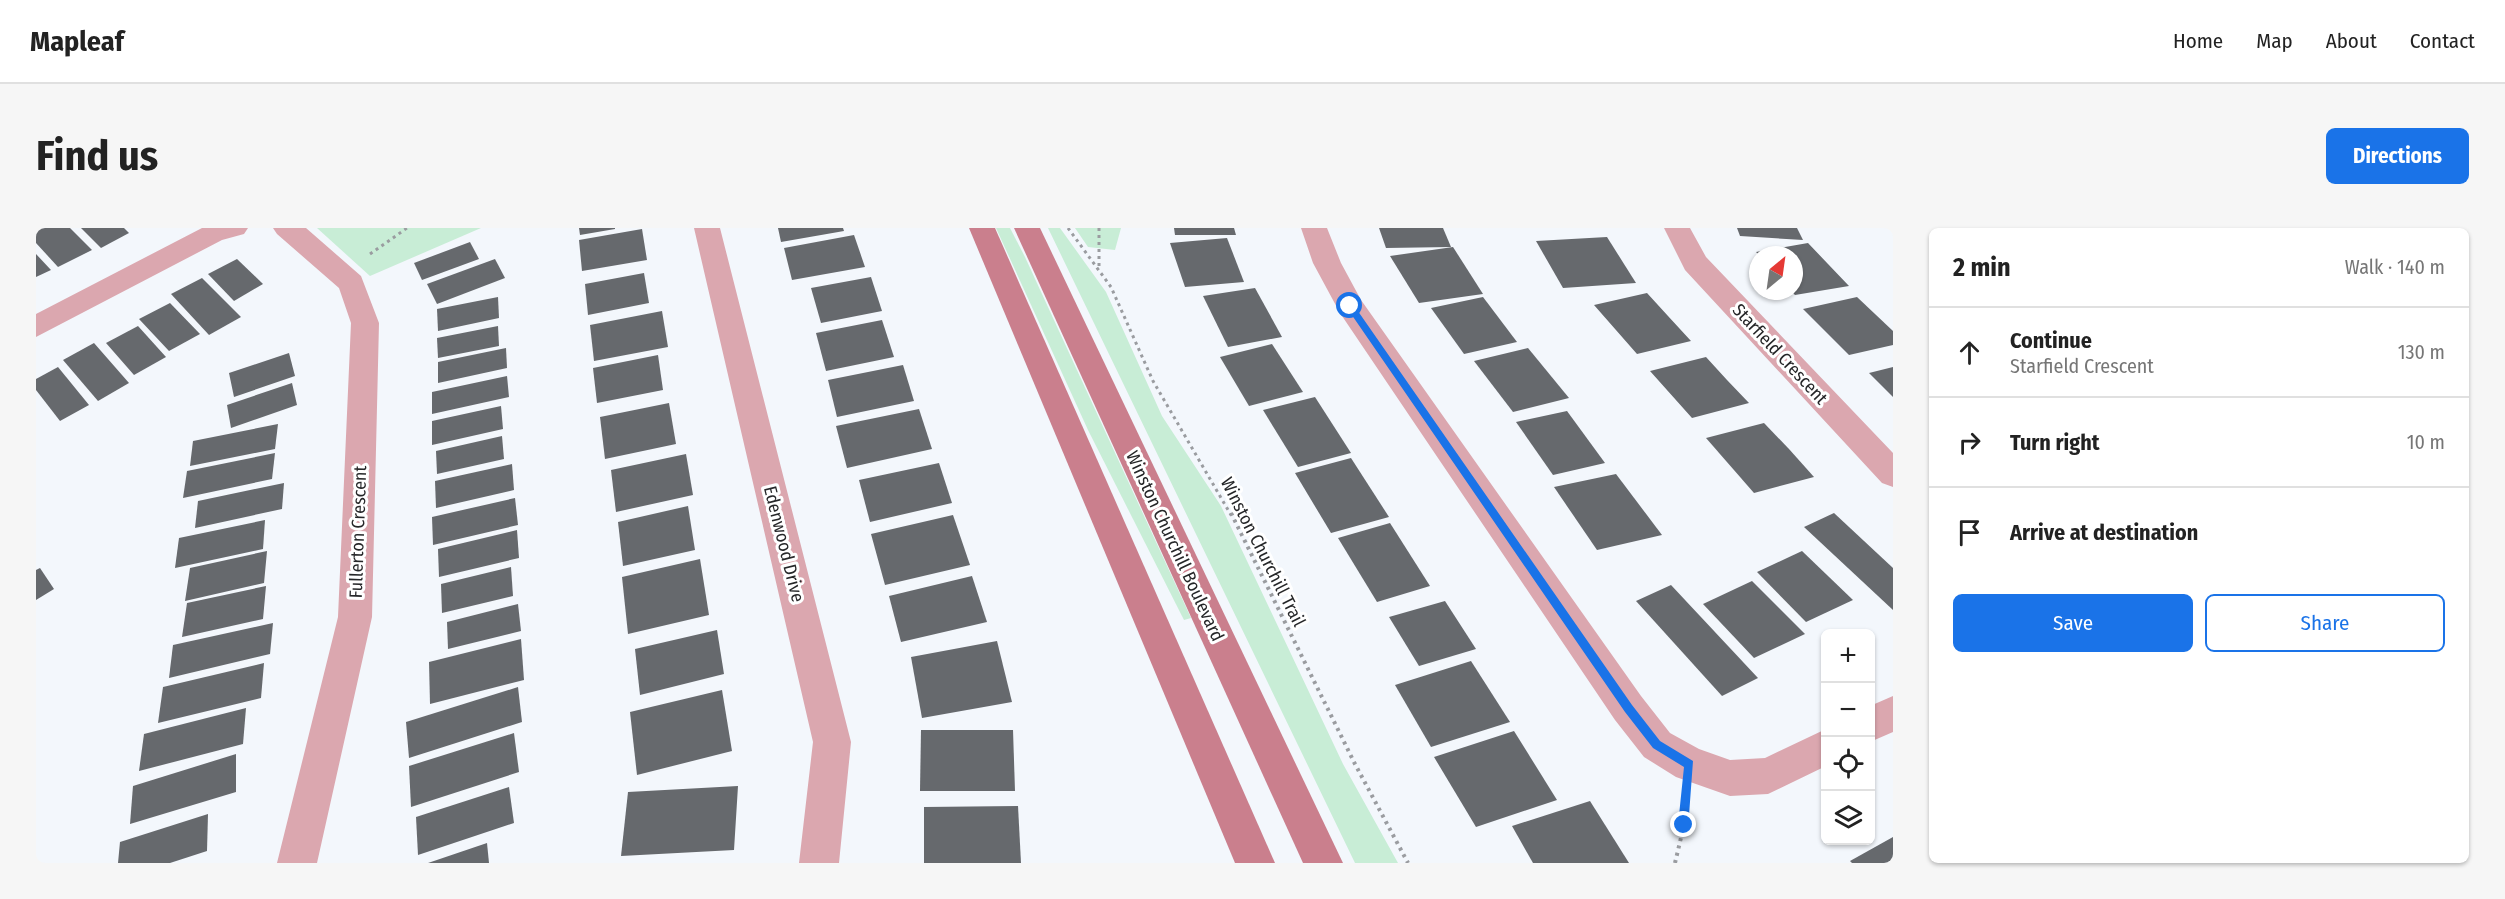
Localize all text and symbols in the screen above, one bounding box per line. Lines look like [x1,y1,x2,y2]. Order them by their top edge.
text: Mapleaf [30,25,124,58]
text: Home [2173,28,2223,54]
text: Map [2256,28,2293,54]
text: About [2326,28,2377,54]
text: Contact [2410,28,2475,54]
button: Directions [2326,128,2469,184]
text: Find us [36,131,158,181]
north arrow [1749,246,1803,300]
text: 2 min [1953,252,2011,283]
text: Walk · 140 m [2345,255,2445,279]
route start [1336,292,1362,318]
street label: Starfield Crescent [1728,299,1832,409]
text: Continue [2010,327,2092,354]
icon: ahead [1953,336,1986,369]
text: 130 m [2398,340,2445,364]
text: Starfield Crescent [2010,354,2154,378]
icon: right [1953,426,1986,459]
text: Turn right [2010,429,2099,456]
text: 10 m [2407,430,2445,454]
street label: Winston Churchill Boulevard [1121,447,1229,645]
street label: Fullerton Crescent [345,465,371,599]
street label: Winston Churchill Trail [1216,474,1310,631]
street label: Edenwood Drive [759,484,809,604]
icon: arrive [1953,516,1986,549]
text: Arrive at destination [2010,519,2198,546]
button: Save [1953,594,2193,652]
button: Share [2205,594,2445,652]
map controls [1821,629,1875,845]
button: + [1821,629,1875,683]
button: − [1821,683,1875,737]
button: locate [1821,737,1875,791]
button: layers [1821,791,1875,845]
route end [1670,811,1696,837]

